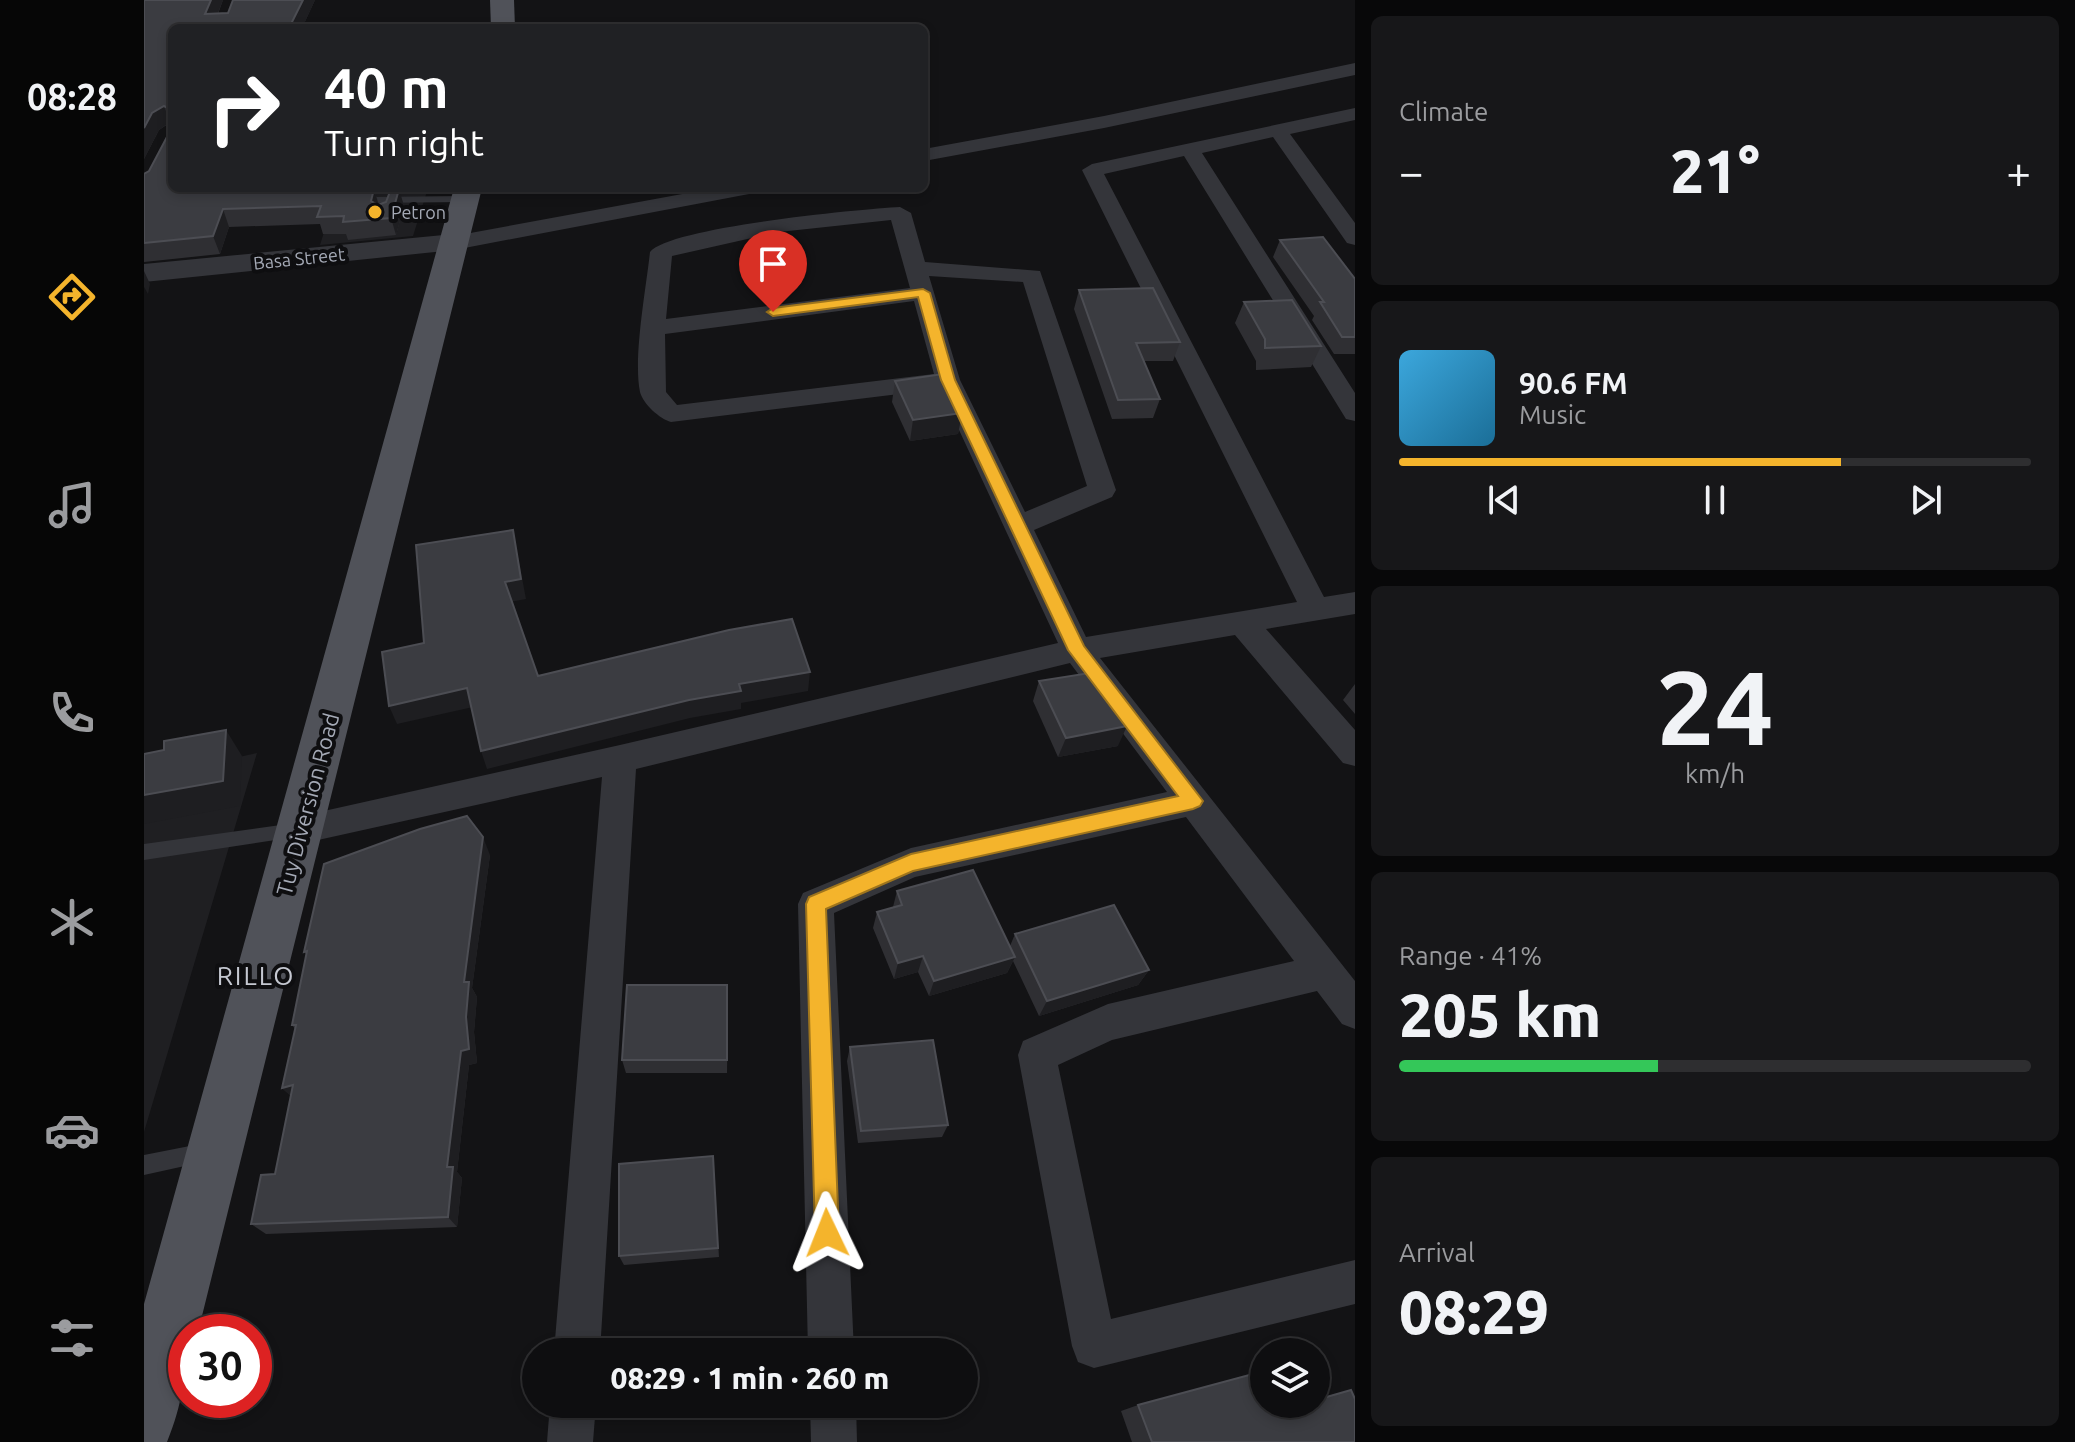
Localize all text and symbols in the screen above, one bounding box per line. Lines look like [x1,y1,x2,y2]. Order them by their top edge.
icon: right [192,56,296,160]
text: 40 m [324,56,449,119]
text: 08:28 [27,76,117,117]
text: Climate [1399,97,1488,126]
text: Turn right [324,122,484,163]
text: 21° [1670,137,1760,204]
text: − [1399,147,1424,196]
text: + [2006,147,2031,196]
place label: Petron [391,202,446,222]
marker: Petron [366,203,384,221]
pin [739,230,807,312]
icon: arrive [751,242,795,286]
street label: Basa Street [252,243,346,273]
icon: directions [44,269,100,325]
text: 90.6 FM [1519,366,1628,400]
text: Music [1519,400,1586,429]
icon: music [44,477,100,533]
icon: previous [1482,478,1526,522]
icon: pause [1693,478,1737,522]
icon: next [1904,478,1948,522]
text: 24 [1656,648,1774,765]
icon: phone [44,685,100,741]
street label: Tuy Diversion Road [271,710,343,898]
text: km/h [1685,759,1745,788]
icon: climate [44,894,100,950]
text: Range · 41% [1399,941,1542,970]
district label: RILLO [217,961,295,990]
text: 205 km [1399,981,1601,1048]
icon: car [44,1102,100,1158]
position arrow [785,1191,869,1275]
text: Arrival [1399,1238,1475,1267]
text: 08:29 [1399,1278,1549,1345]
icon: filters [44,1310,100,1366]
speed limit sign: 30 [168,1314,272,1418]
map controls [1250,1338,1330,1418]
button: layers [1250,1338,1330,1418]
text: 08:29 · 1 min · 260 m [611,1361,889,1395]

